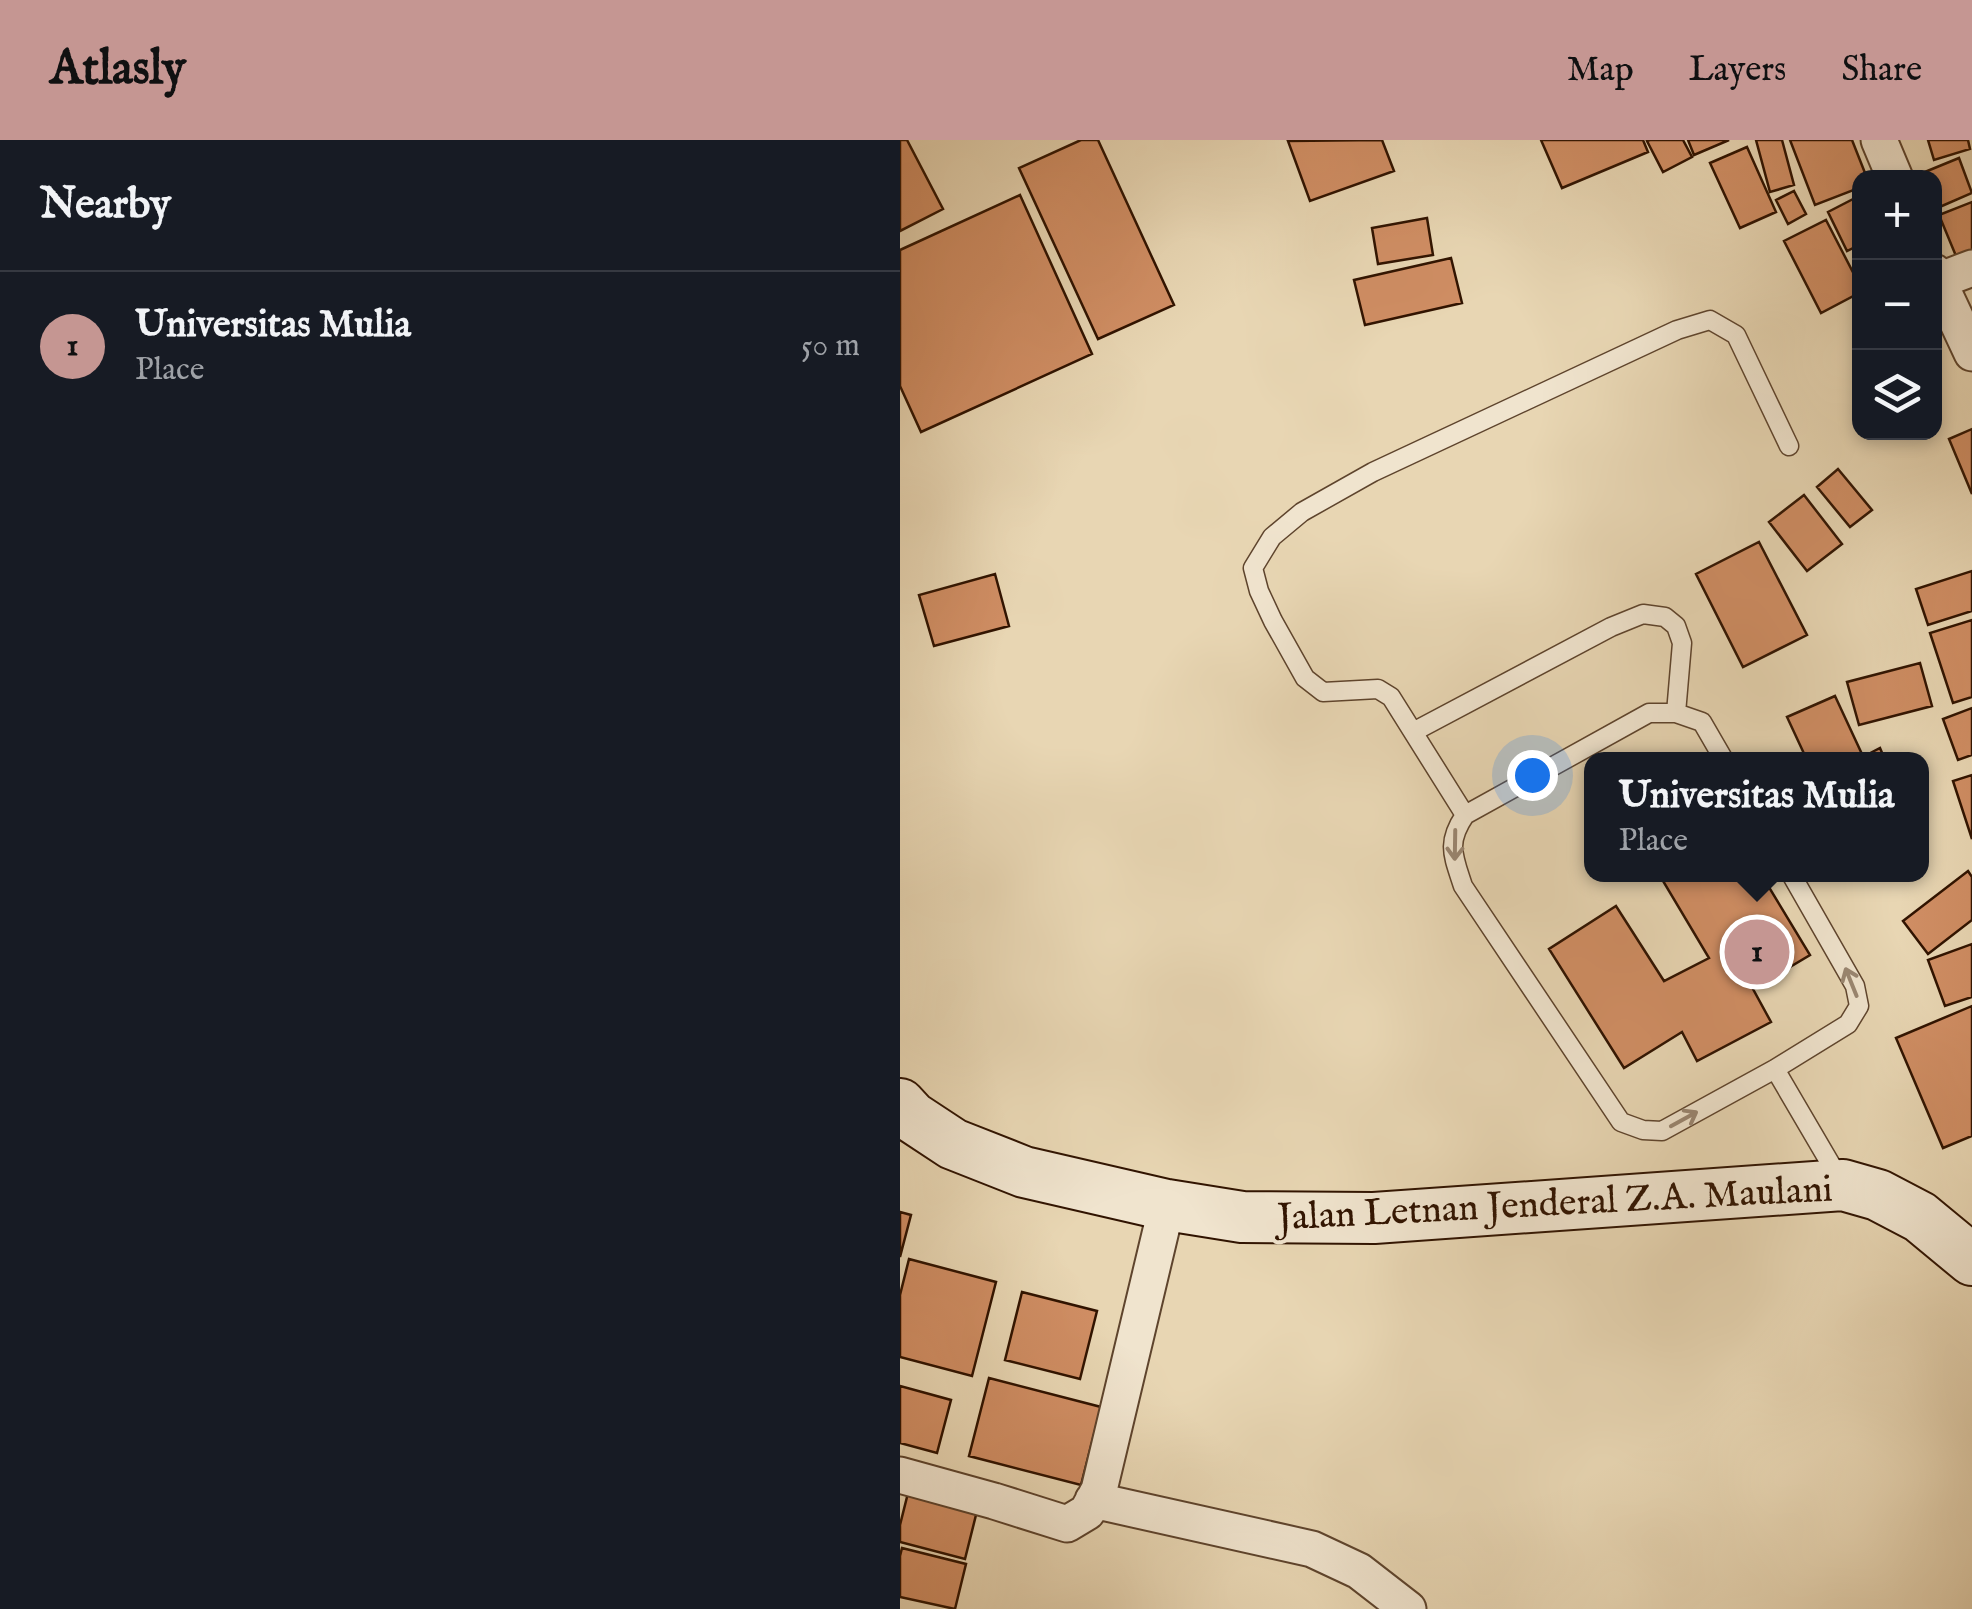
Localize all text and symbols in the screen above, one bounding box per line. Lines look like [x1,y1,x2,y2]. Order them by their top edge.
text: Atlasly [50,40,186,100]
text: Map [1567,48,1634,93]
text: Layers [1689,48,1786,93]
text: Share [1841,48,1922,93]
map controls [1852,170,1942,440]
button: + [1852,170,1942,260]
text: Nearby [40,179,171,232]
button: − [1852,260,1942,350]
text: Universitas Mulia [135,302,411,350]
text: 1 [67,326,78,367]
text: 50 m [801,326,860,367]
text: Place [135,350,205,391]
button: layers [1852,350,1942,440]
your location [1507,750,1558,801]
popup [1584,752,1929,882]
text: Universitas Mulia [1618,773,1895,821]
text: Place [1618,821,1688,862]
one-way arrow [1446,828,1465,861]
pin: 1 [1724,914,1790,990]
one-way arrow [1840,967,1858,998]
one-way arrow [1669,1108,1699,1128]
street label: Jalan Letnan Jenderal Z.A. Maulani [1272,1166,1834,1244]

